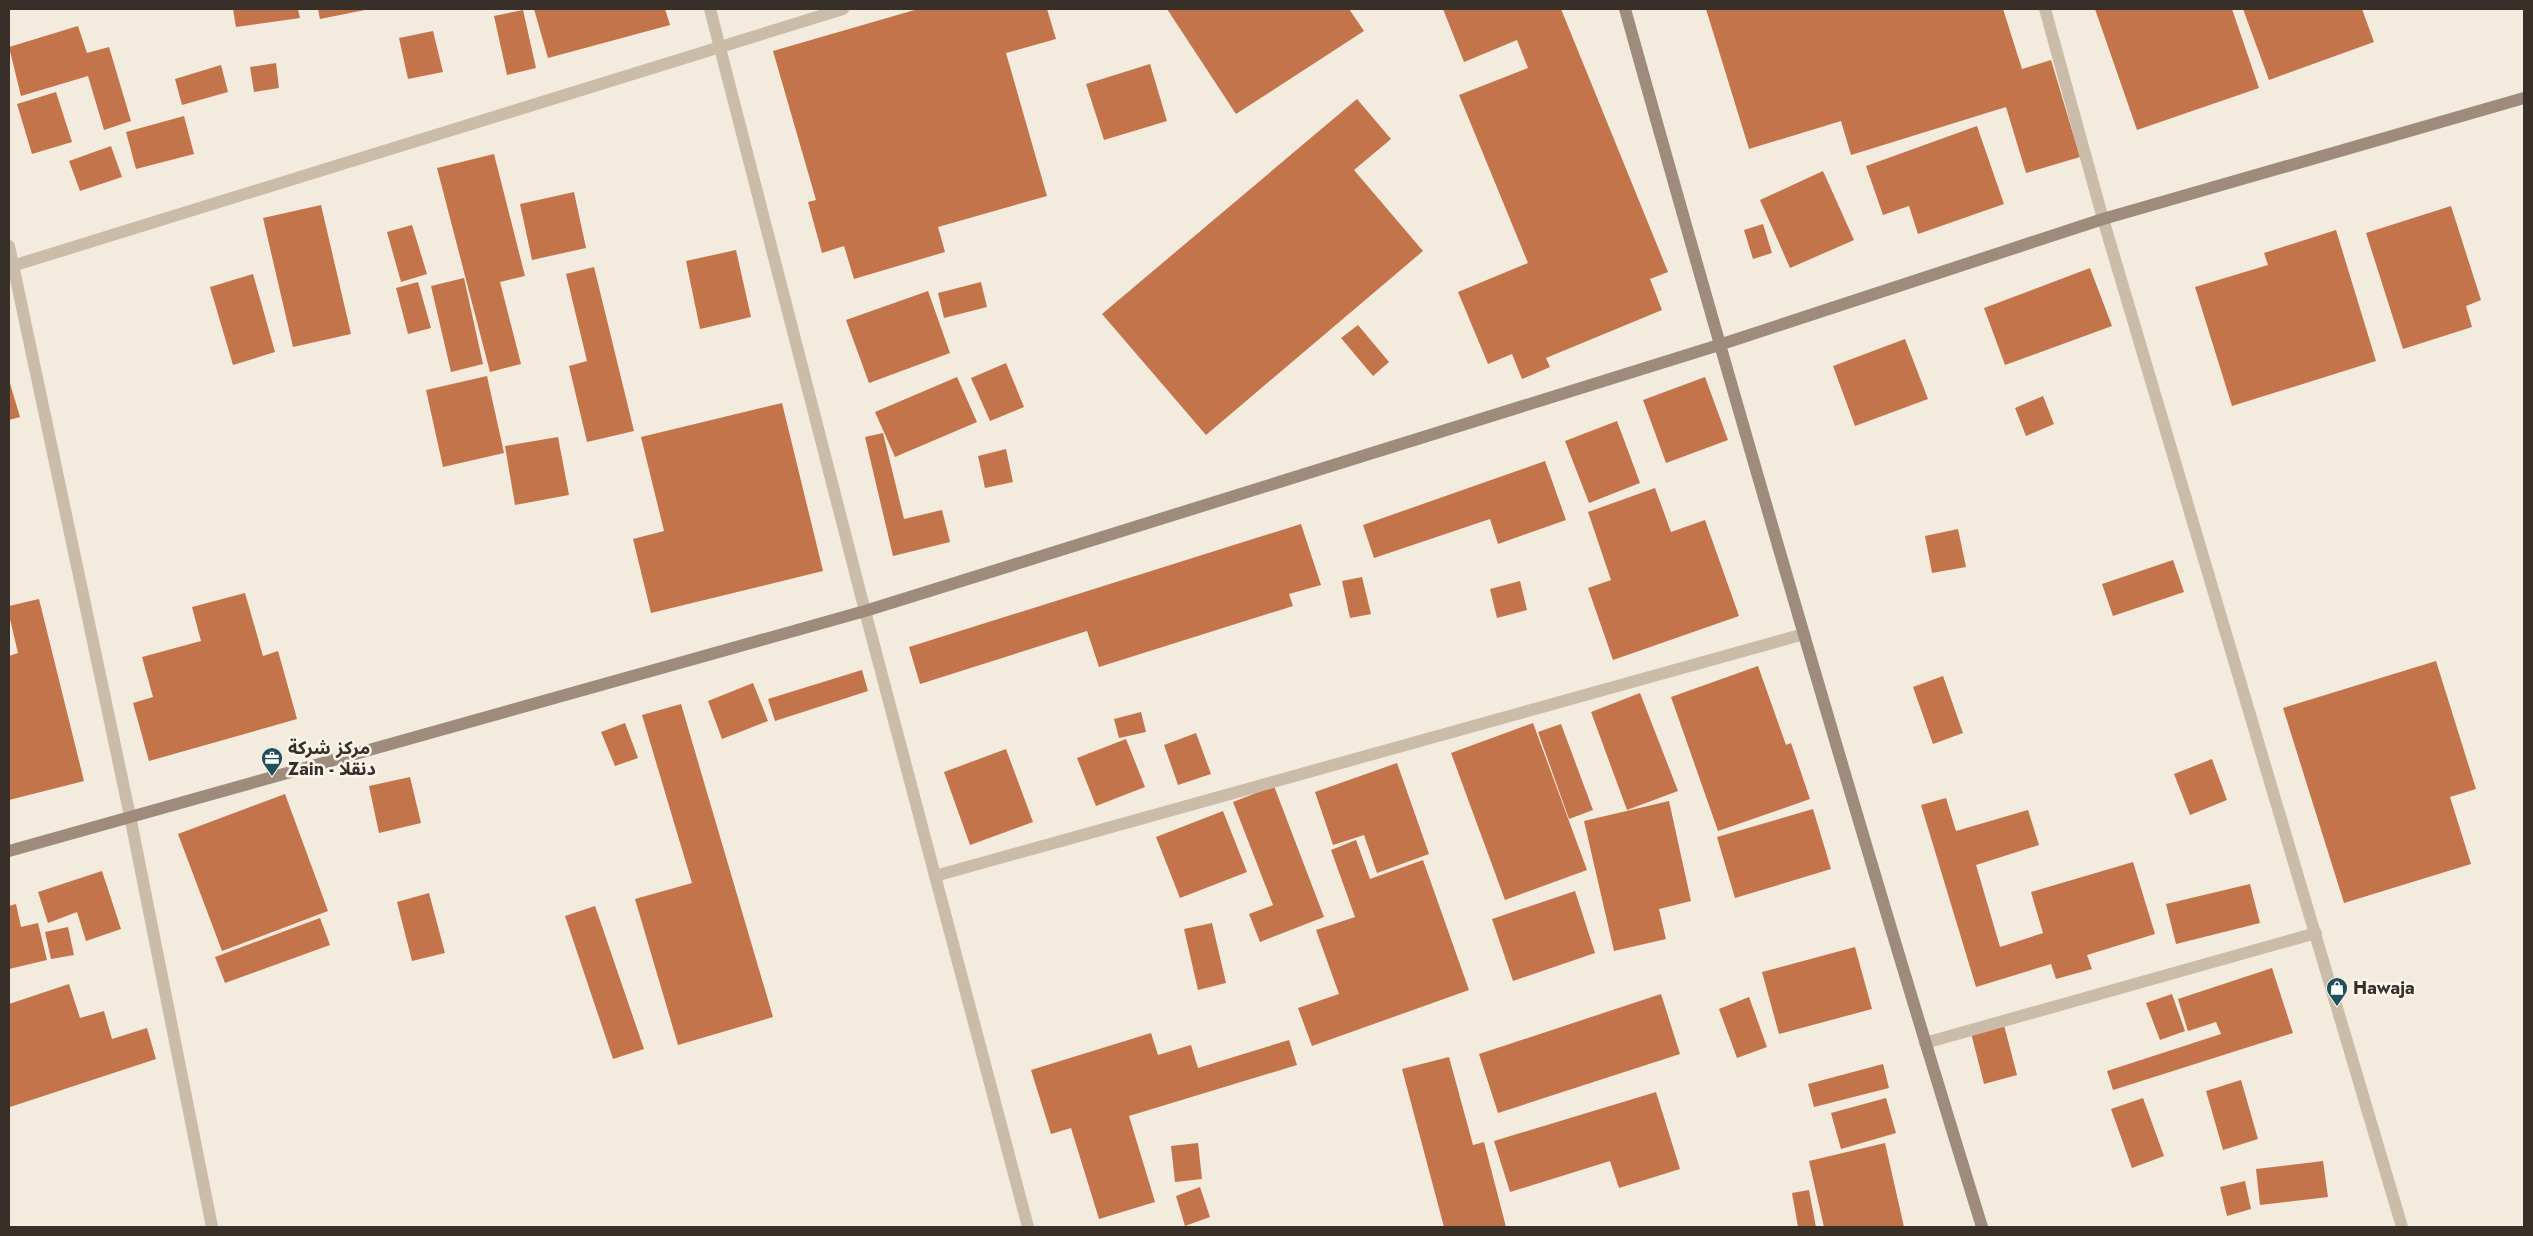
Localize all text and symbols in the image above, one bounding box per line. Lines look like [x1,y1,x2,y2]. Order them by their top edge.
place label: مركز شركة Zain - دنقلا [288,735,376,782]
office icon: مركز شركة Zain - دنقلا [260,746,284,777]
place label: Hawaja [2353,975,2415,1001]
shop icon: Hawaja [2325,976,2349,1007]

